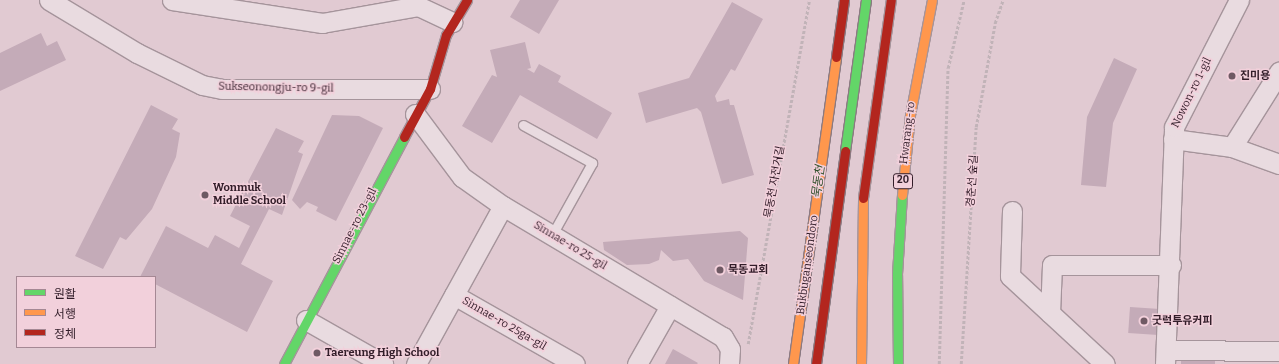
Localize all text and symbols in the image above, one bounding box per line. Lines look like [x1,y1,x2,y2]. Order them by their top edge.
street label: Nowon-ro 1-gil [1169,56,1215,130]
place label: 진미용 [1240,69,1270,83]
marker: 진미용 [1227,71,1237,81]
street label: Sukseonongju-ro 9-gil [218,80,334,96]
street label: Hwarang-ro [898,101,918,165]
street label: 묵동천 자전거길 [762,145,788,219]
street label: 경춘선 숲길 [965,154,981,208]
water label: 묵동천 [810,165,828,199]
road number: 20 [893,173,913,189]
place label: Wonmuk Middle School [213,182,286,208]
street label: Sinnae-ro 23-gil [330,186,380,266]
marker: Wonmuk Middle School [200,190,210,200]
street label: Bukbuganseondoro [794,214,822,316]
street label: Sinnae-ro 25-gil [531,219,609,273]
place label: 묵동교회 [728,263,768,277]
marker: 묵동교회 [715,265,725,275]
legend [16,276,156,348]
text: 원활 [54,287,76,301]
street label: Sinnae-ro 25ga-gil [460,295,548,353]
text: 서행 [54,307,76,321]
place label: 굿럭투유커피 [1152,314,1213,328]
marker: 굿럭투유커피 [1139,316,1149,326]
text: 정체 [54,327,76,341]
place label: Taereung High School [325,346,439,360]
marker: Taereung High School [312,348,322,358]

